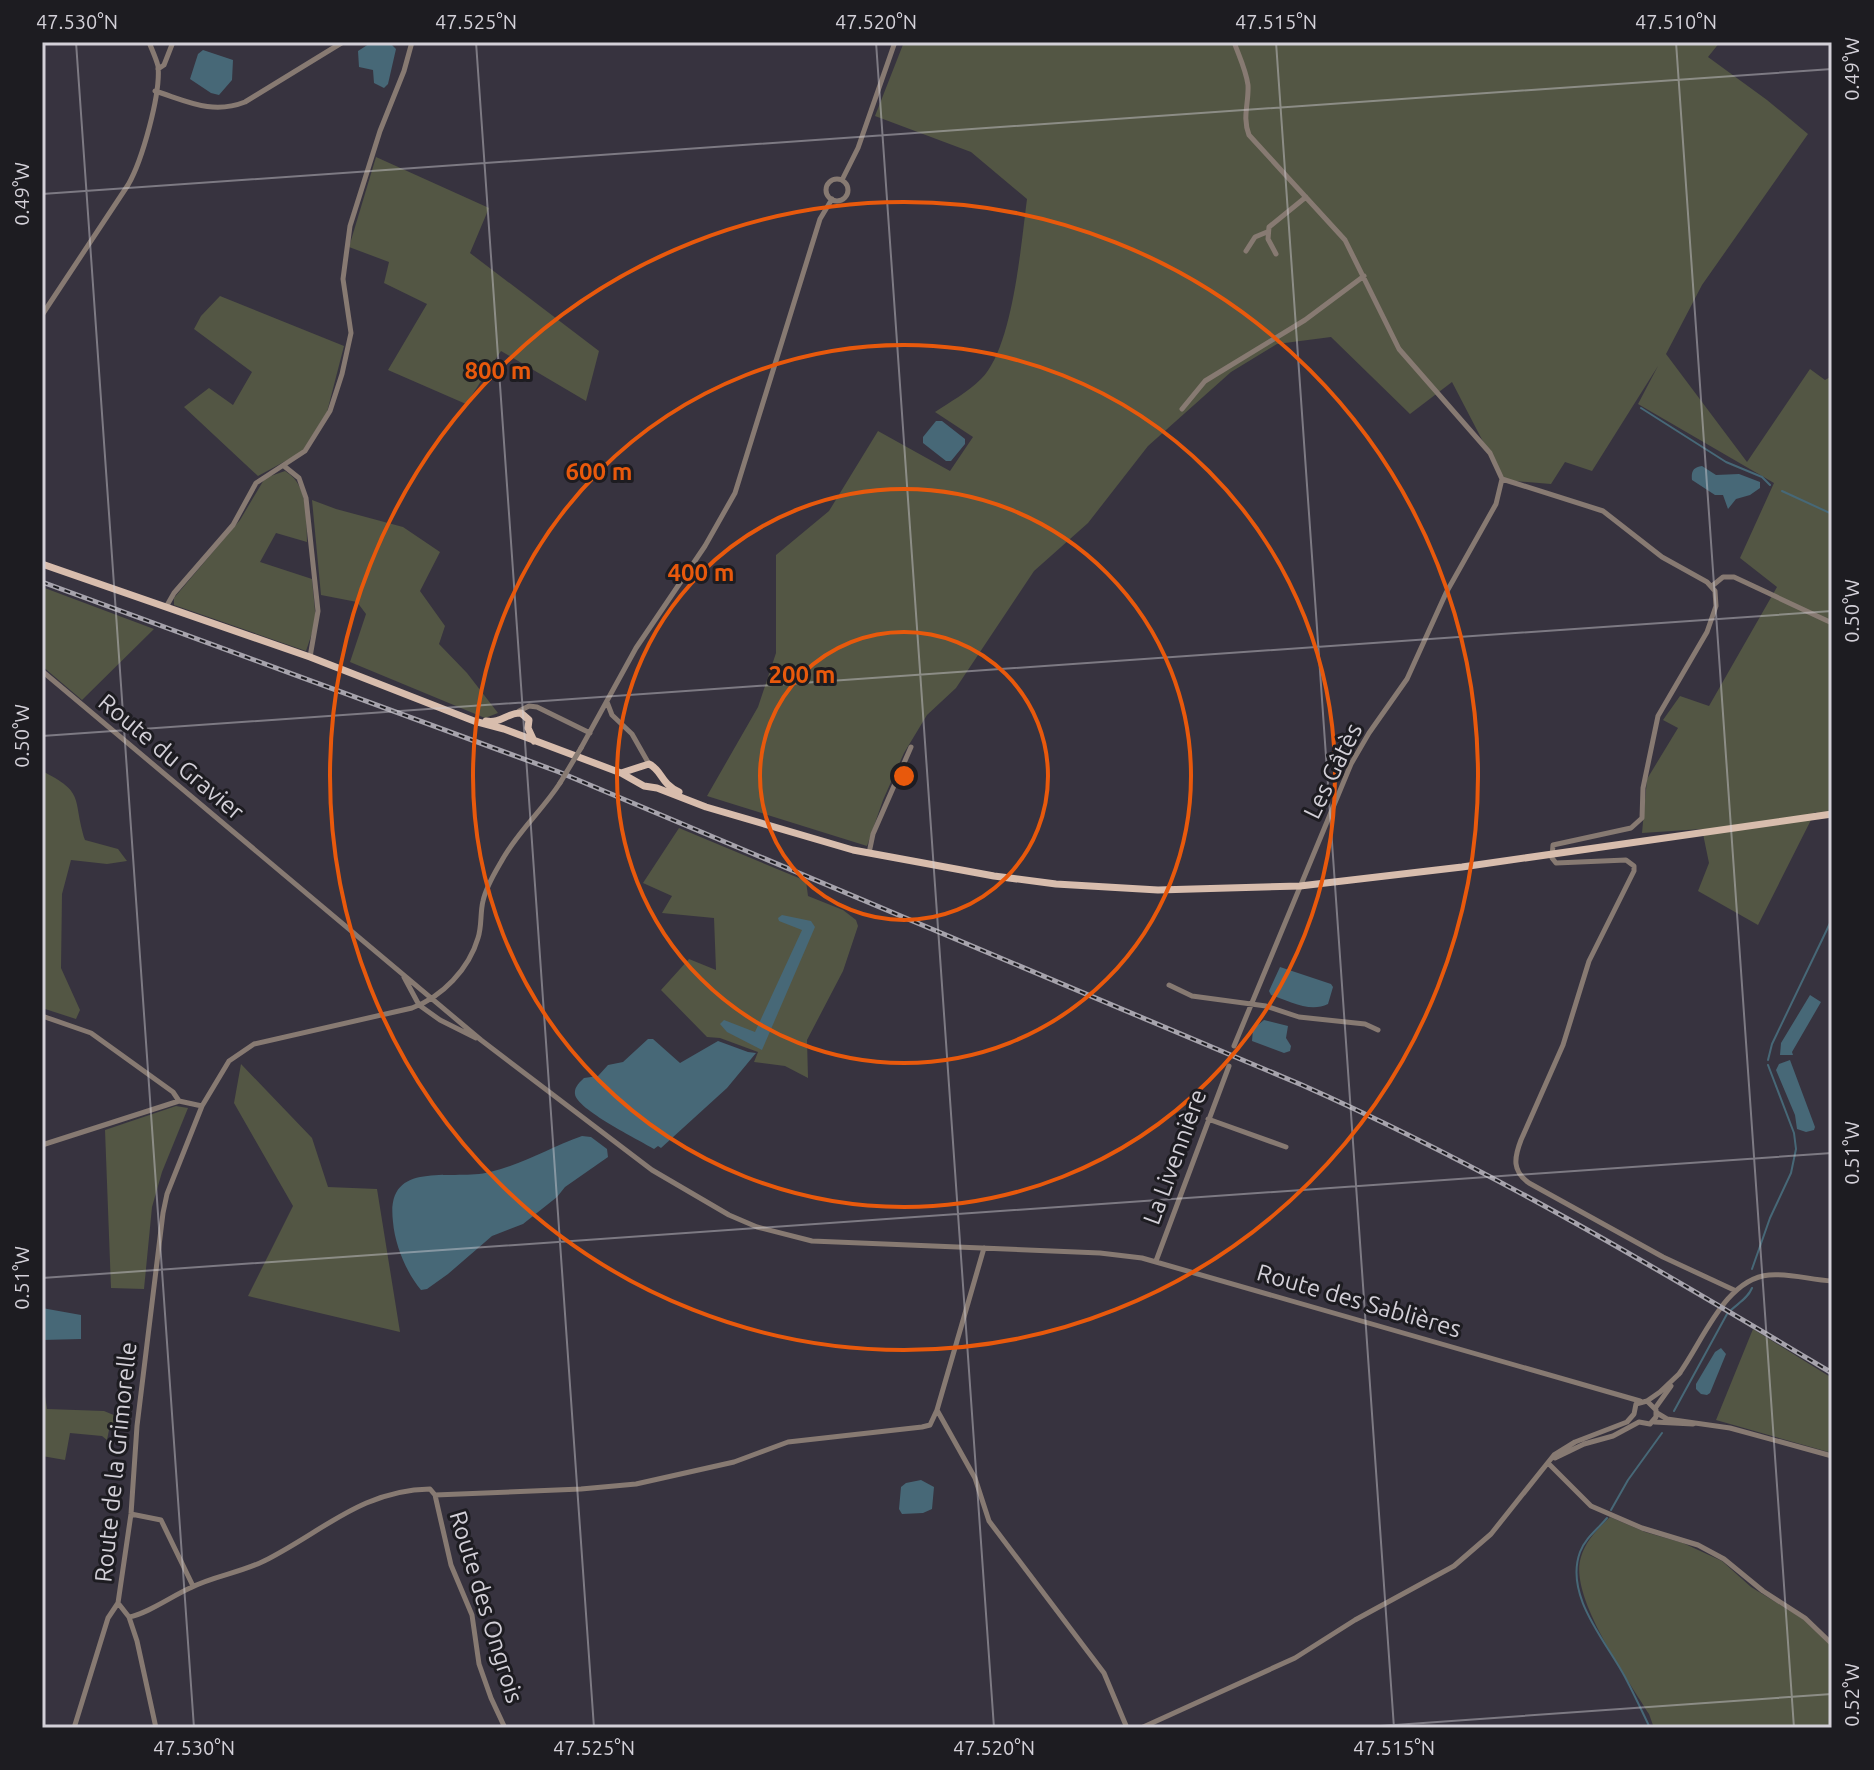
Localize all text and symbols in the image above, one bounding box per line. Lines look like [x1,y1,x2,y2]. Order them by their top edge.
text: 47.530°N [36,10,118,33]
text: 47.525°N [435,10,517,33]
text: 47.520°N [835,10,917,33]
text: 47.515°N [1235,10,1317,33]
text: 47.510°N [1635,10,1717,33]
text: 0.49°W [1840,37,1863,101]
text: 0.49°W [10,162,33,226]
text: 800 m [465,357,531,384]
text: 600 m [566,458,632,485]
text: 400 m [668,559,734,586]
text: 0.50°W [1840,579,1863,643]
text: 200 m [769,661,835,688]
street label: Route du Gravier [93,688,249,825]
text: 0.50°W [10,704,33,768]
street label: Les Gâtès [1298,719,1367,823]
centre of rings [890,762,918,790]
street label: La Livennière [1138,1086,1211,1228]
text: 0.51°W [1840,1121,1863,1185]
text: 0.51°W [10,1246,33,1310]
street label: Route des Sablières [1254,1258,1464,1343]
street label: Route de la Grimorelle [89,1340,142,1583]
street label: Route des Ongrois [444,1508,529,1706]
text: 0.52°W [1840,1663,1863,1727]
text: 47.530°N [153,1736,235,1759]
text: 47.525°N [553,1736,635,1759]
text: 47.520°N [953,1736,1035,1759]
text: 47.515°N [1353,1736,1435,1759]

